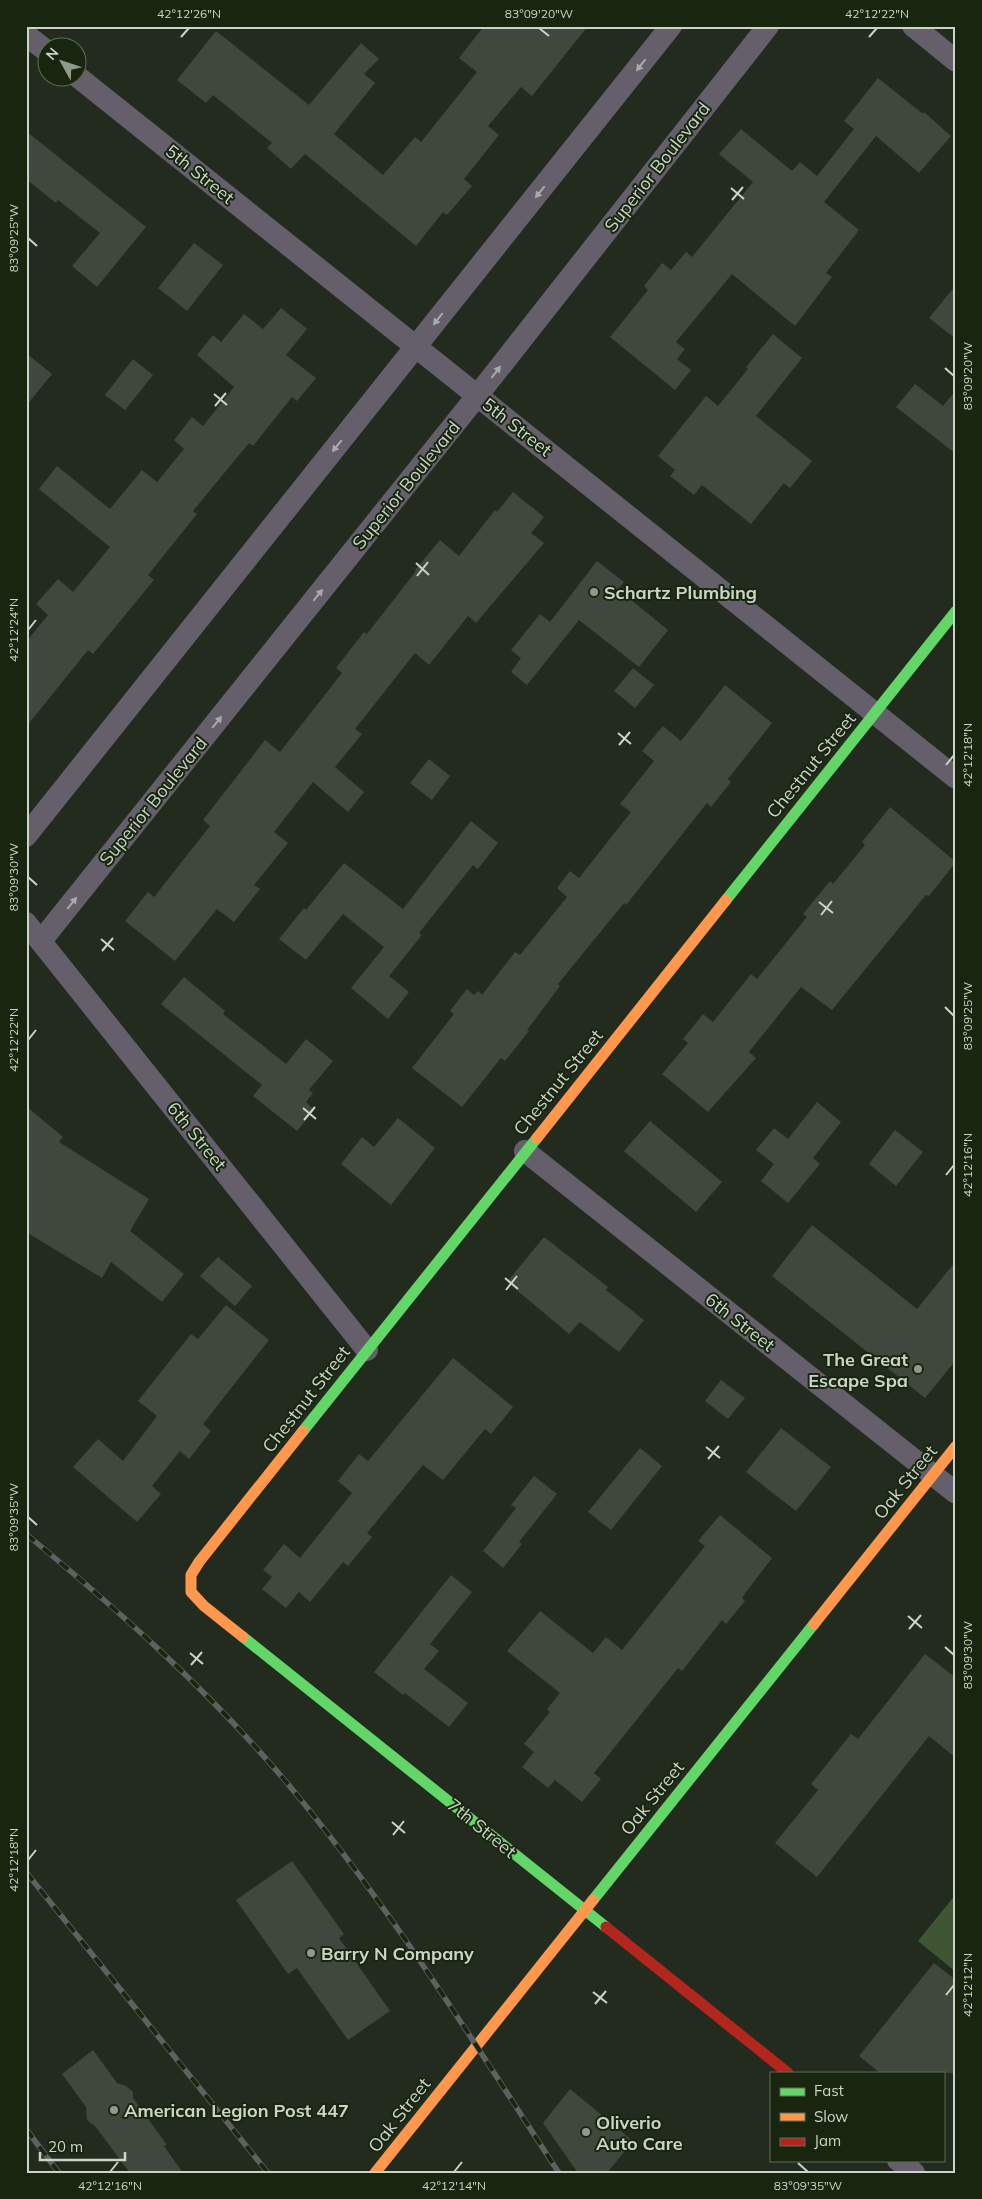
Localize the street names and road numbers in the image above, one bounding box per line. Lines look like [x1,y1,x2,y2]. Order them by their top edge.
street label: Superior Boulevard [599,97,715,237]
street label: 5th Street [161,139,239,209]
street label: 5th Street [478,393,556,461]
street label: Superior Boulevard [347,416,465,554]
street label: Chestnut Street [761,707,861,823]
street label: Superior Boulevard [94,732,212,870]
street label: Chestnut Street [508,1024,608,1140]
street label: 6th Street [162,1097,232,1175]
street label: 6th Street [701,1288,779,1356]
street label: Chestnut Street [257,1341,355,1457]
street label: Oak Street [868,1440,942,1524]
street label: Oak Street [615,1756,689,1840]
street label: 7th Street [443,1793,521,1863]
street label: Oak Street [363,2073,435,2157]

